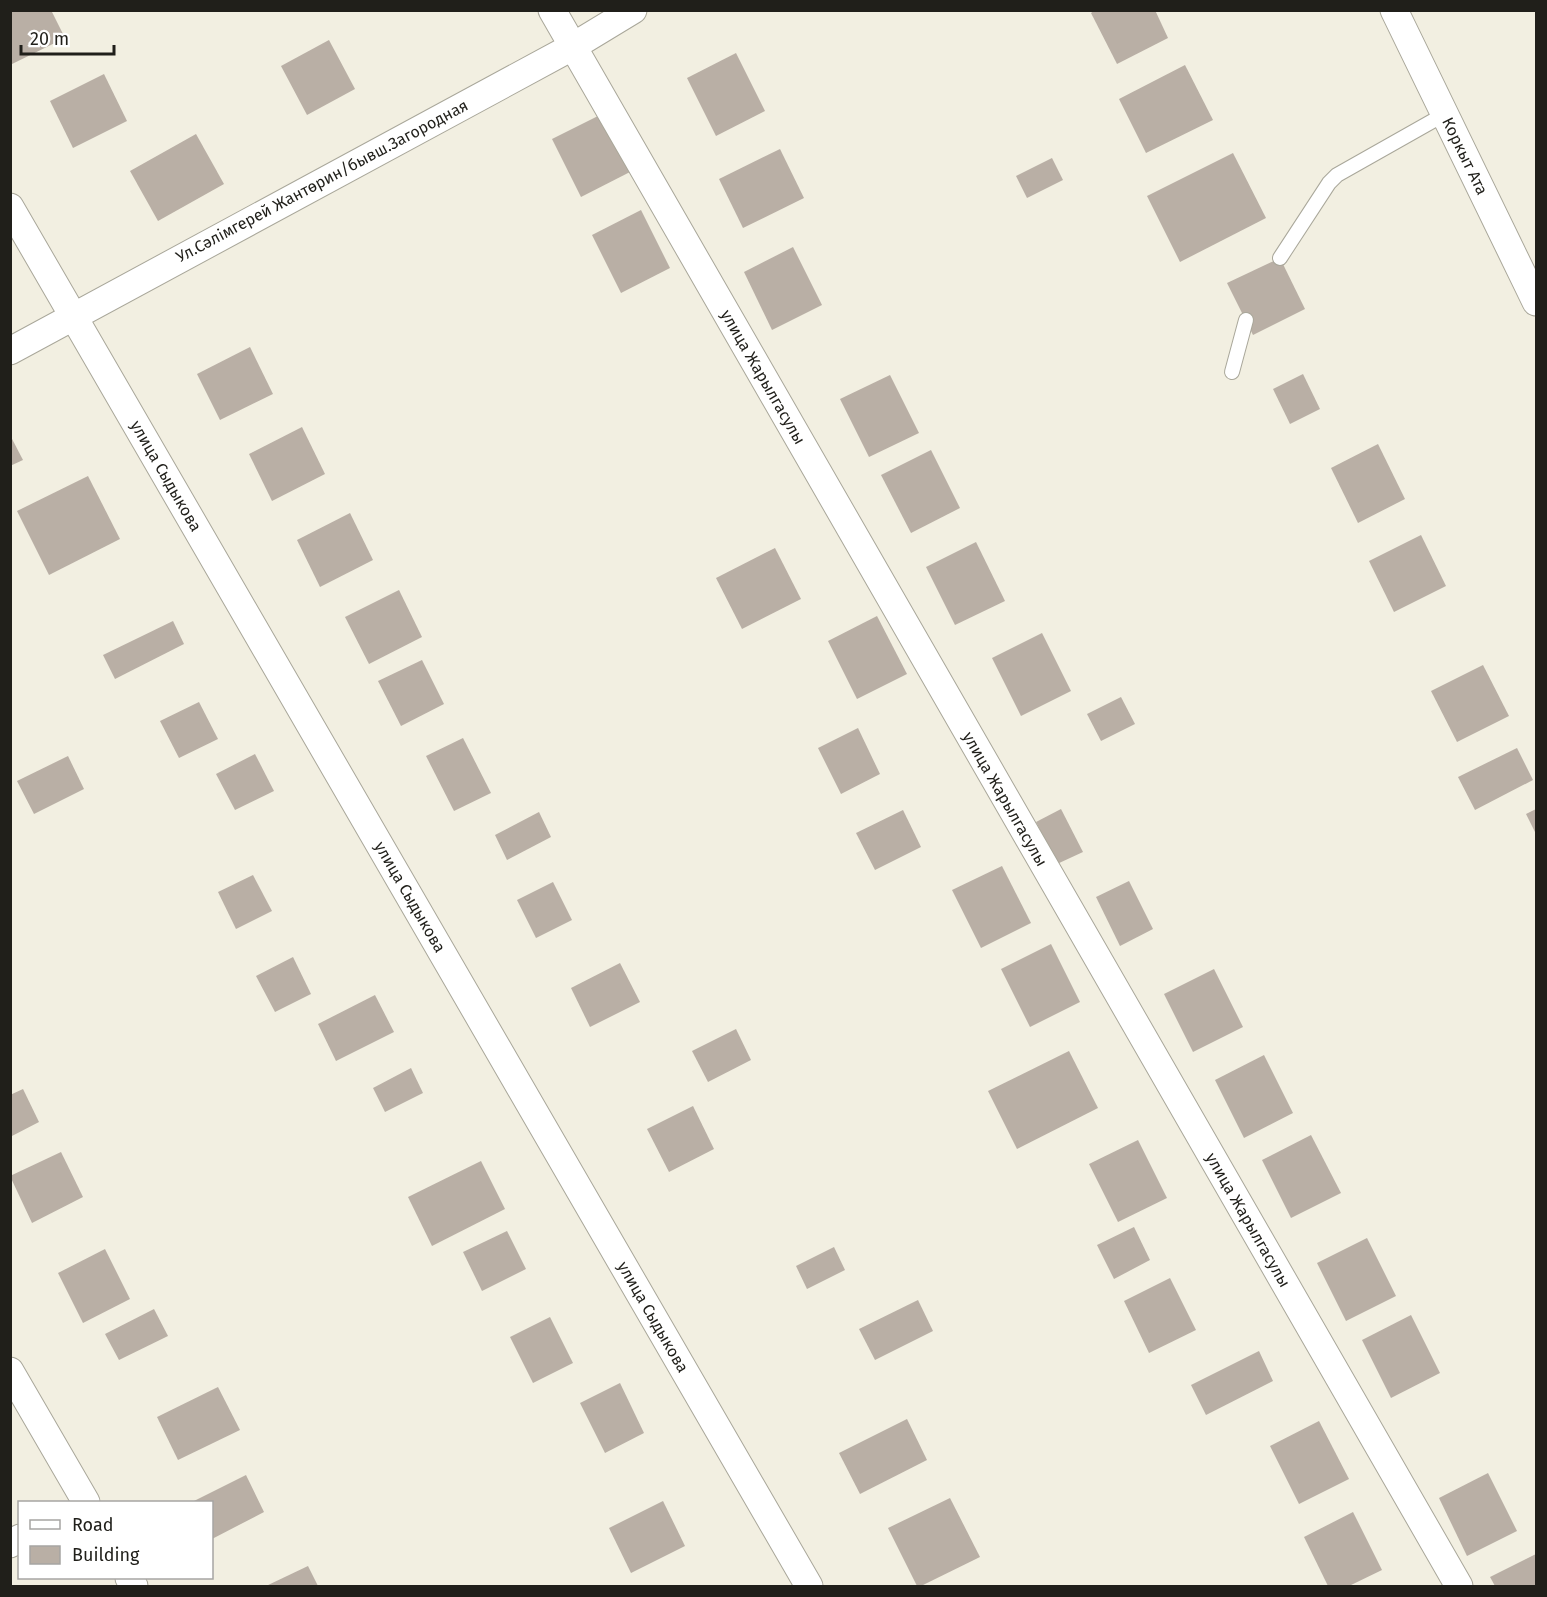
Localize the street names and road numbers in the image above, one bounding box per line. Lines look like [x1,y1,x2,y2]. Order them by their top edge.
street label: Ул.Сәлімгерей Жантөрин/бывш.Загородная [173,96,471,266]
street label: Коркыт Ата [1438,114,1492,198]
street label: улица Жарылгасулы [717,306,809,448]
street label: улица Сыдыкова [127,417,205,535]
street label: улица Жарылгасулы [959,728,1051,870]
street label: улица Сыдыкова [371,838,449,956]
street label: улица Жарылгасулы [1202,1149,1294,1291]
street label: улица Сыдыкова [614,1258,692,1376]

